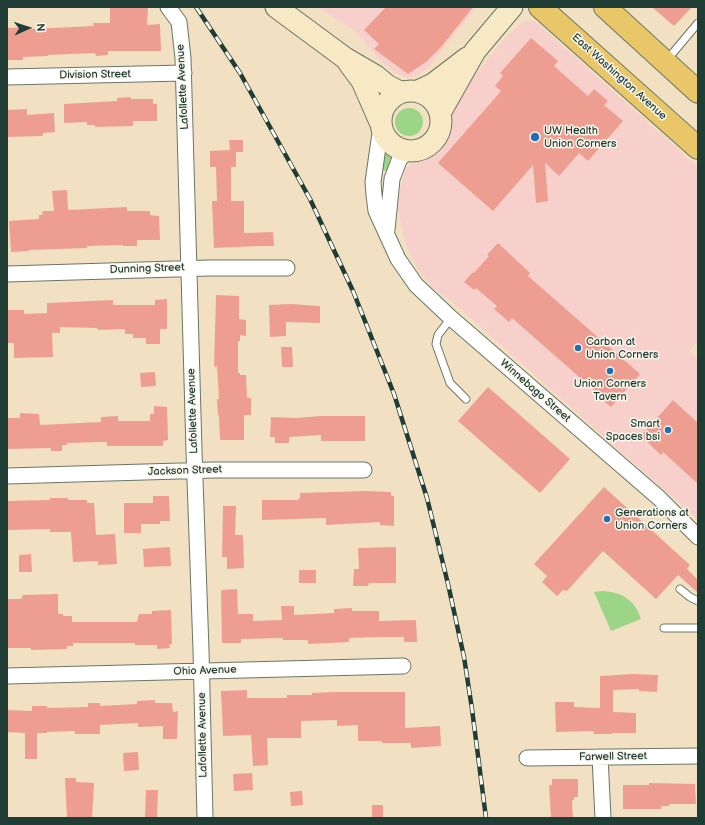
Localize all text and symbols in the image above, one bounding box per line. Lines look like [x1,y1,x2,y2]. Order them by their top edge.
north arrow [8,8,48,48]
text: N [34,23,47,32]
street label: East Washington Avenue [569,31,669,123]
street label: Lafollette Avenue [174,44,192,130]
street label: Division Street [59,68,131,82]
place label: UW Health Union Corners [544,124,616,150]
marker: UW Health Union Corners [529,131,541,143]
street label: Dunning Street [109,261,185,277]
place label: Carbon at Union Corners [586,335,658,361]
marker: Carbon at Union Corners [573,343,583,353]
street label: Winnebago Street [497,357,573,425]
marker: Union Corners Tavern [605,366,615,376]
street label: Lafollette Avenue [185,368,201,454]
place label: Union Corners Tavern [574,377,646,403]
place label: Smart Spaces bsi [606,417,660,443]
marker: Smart Spaces bsi [663,425,673,435]
street label: Jackson Street [148,463,222,479]
place label: Generations at Union Corners [615,506,689,532]
marker: Generations at Union Corners [602,514,612,524]
street label: Ohio Avenue [173,663,237,679]
street label: Lafollette Avenue [196,692,210,778]
street label: Farwell Street [579,750,647,764]

